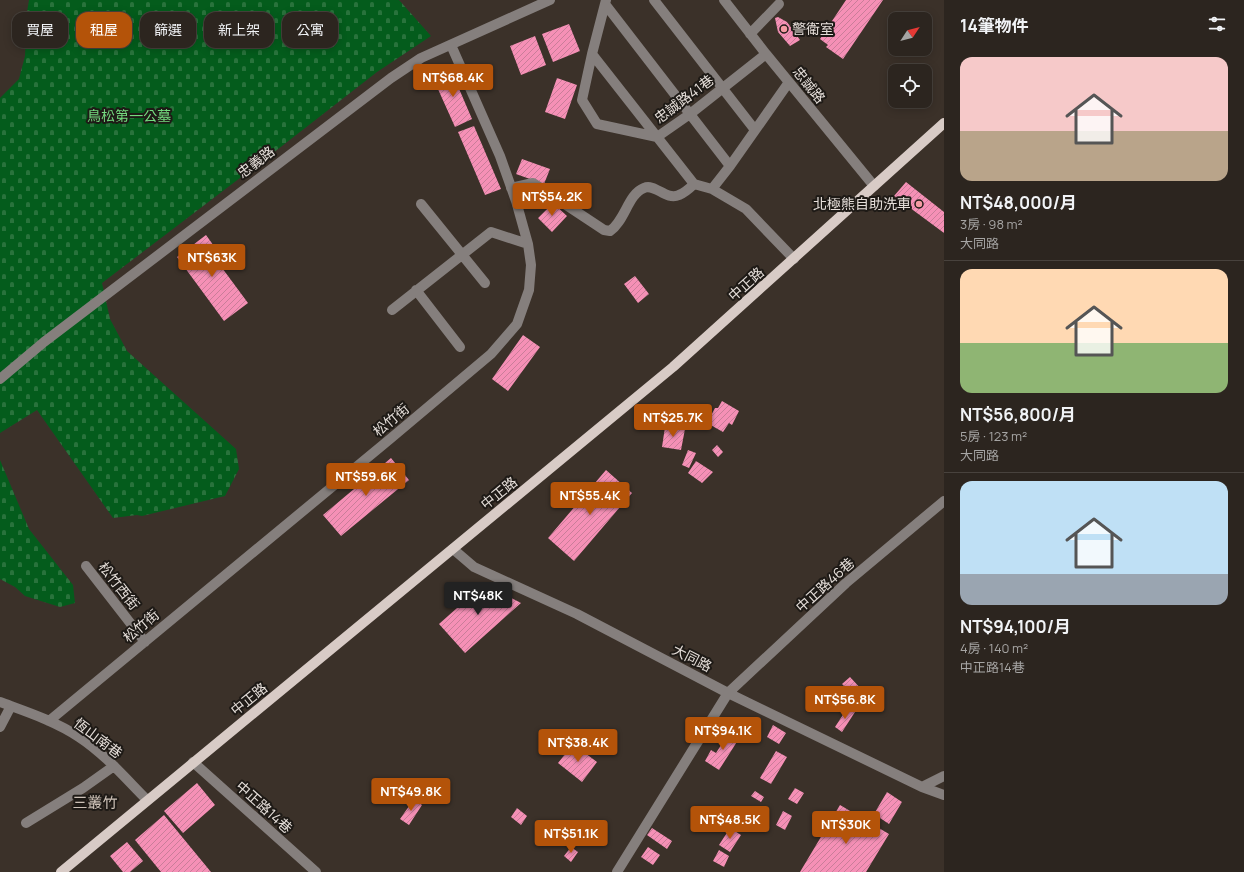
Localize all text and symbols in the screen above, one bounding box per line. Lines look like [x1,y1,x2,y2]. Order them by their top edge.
chip: 買屋 [12,12,68,48]
chip: 租屋 [76,12,132,48]
chip: 篩選 [140,12,196,48]
chip: 新上架 [204,12,274,48]
chip: 公寓 [282,12,338,48]
north arrow [888,12,932,56]
map controls [888,12,932,108]
icon: filters [1206,13,1228,35]
text: 14筆物件 [960,14,1029,37]
place label: 警衛室 [792,19,834,38]
marker: 警衛室 [779,24,789,34]
street label: 忠誠路 [789,62,830,107]
pin: NT$68.4K [412,64,494,98]
button: locate [888,64,932,108]
text: NT$68.4K [422,68,484,86]
street label: 忠誠路41巷 [650,70,717,127]
icon: home [1058,83,1130,155]
park label: 鳥松第一公墓 [87,106,171,125]
street label: 忠義路 [233,141,278,182]
pin: NT$54.2K [511,183,593,217]
text: NT$54.2K [522,187,582,205]
text: NT$48,000/月 [960,191,1077,214]
place label: 北極熊自助洗車 [813,194,911,213]
marker: 北極熊自助洗車 [914,199,924,209]
text: 3房 · 98 m² [960,215,1023,233]
text: 大同路 [960,234,999,252]
pin: NT$63K [179,244,245,278]
text: NT$63K [187,248,237,266]
street label: 中正路 [724,263,768,305]
icon: home [1058,295,1130,367]
street label: 松竹街 [368,399,413,440]
text: NT$56,800/月 [960,403,1076,426]
pin: NT$25.7K [632,404,714,438]
text: NT$25.7K [643,408,703,426]
text: 5房 · 123 m² [960,427,1027,445]
text: 大同路 [960,446,999,464]
pin: NT$59.6K [325,463,407,497]
text: NT$59.6K [335,467,397,485]
street label: 中正路 [476,472,521,513]
pin: NT$55.4K [549,482,631,516]
text: NT$55.4K [560,486,620,504]
icon: home [1058,507,1130,579]
street label: 中正路46巷 [791,553,858,616]
street label: 松竹西街 [95,558,144,614]
pin: NT$48K [445,582,511,616]
text: NT$48K [453,586,503,604]
street label: 松竹街 [118,605,163,646]
text: NT$94,100/月 [960,615,1071,638]
text: 4房 · 140 m² [960,639,1028,657]
street label: 大同路 [669,640,715,676]
text: 中正路14巷 [960,658,1025,676]
street label: 中正路 [226,678,271,719]
pin: NT$56.8K [804,686,886,720]
text: NT$56.8K [814,690,876,708]
street label: 恆山南巷 [70,713,126,762]
pin: NT$94.1K [682,717,764,751]
text: NT$94.1K [694,721,752,739]
pin: NT$38.4K [537,729,619,763]
text: NT$38.4K [547,733,609,751]
street label: 中正路14巷 [232,776,297,837]
pin: NT$49.8K [370,778,452,812]
text: NT$49.8K [380,782,442,800]
district label: 三叢竹 [72,792,118,813]
pin: NT$48.5K [689,806,771,840]
text: NT$48.5K [699,810,761,828]
pin: NT$30K [813,811,879,845]
text: NT$30K [821,815,871,833]
pin: NT$51.1K [530,820,612,854]
text: NT$51.1K [544,824,598,842]

